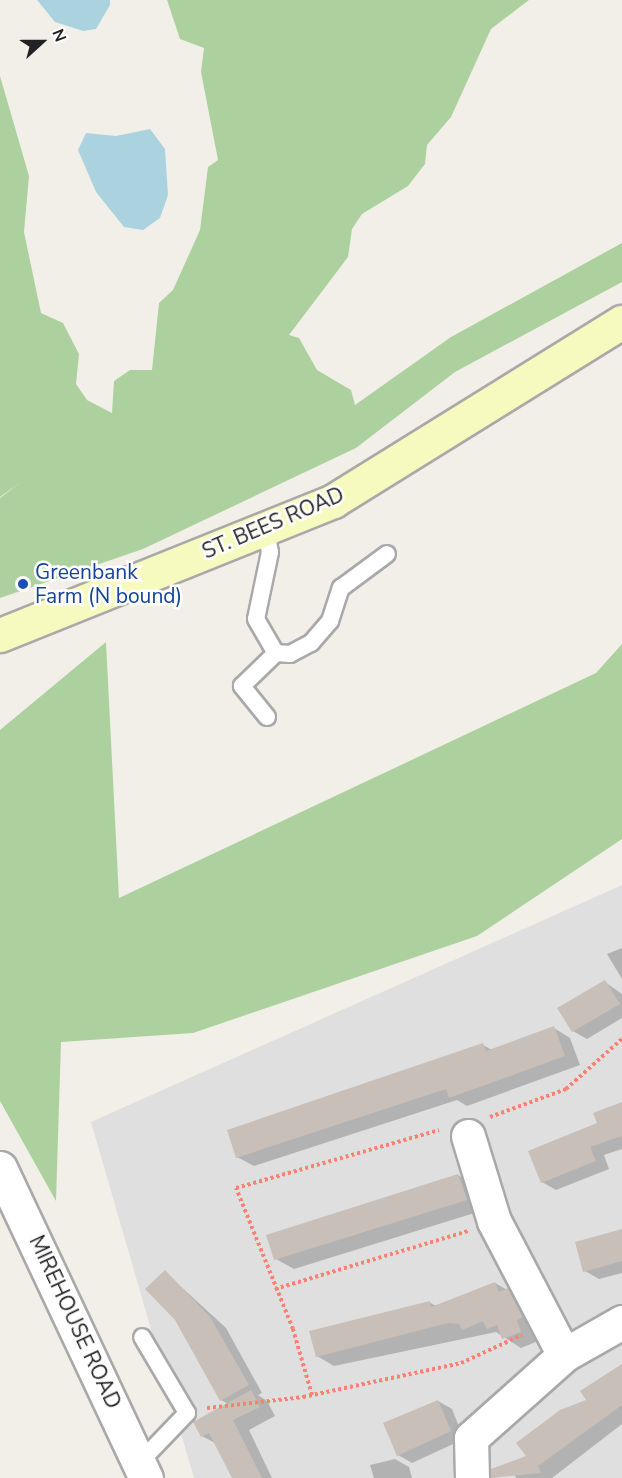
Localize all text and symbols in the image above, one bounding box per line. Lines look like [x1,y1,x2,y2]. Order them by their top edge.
north arrow [12,12,72,72]
text: N [46,26,71,45]
street label: ST. BEES ROAD [198,482,348,564]
place label: Greenbank Farm (N bound) [35,559,182,609]
marker: Greenbank Farm (N bound) [16,577,30,591]
street label: MIREHOUSE ROAD [24,1231,126,1413]

